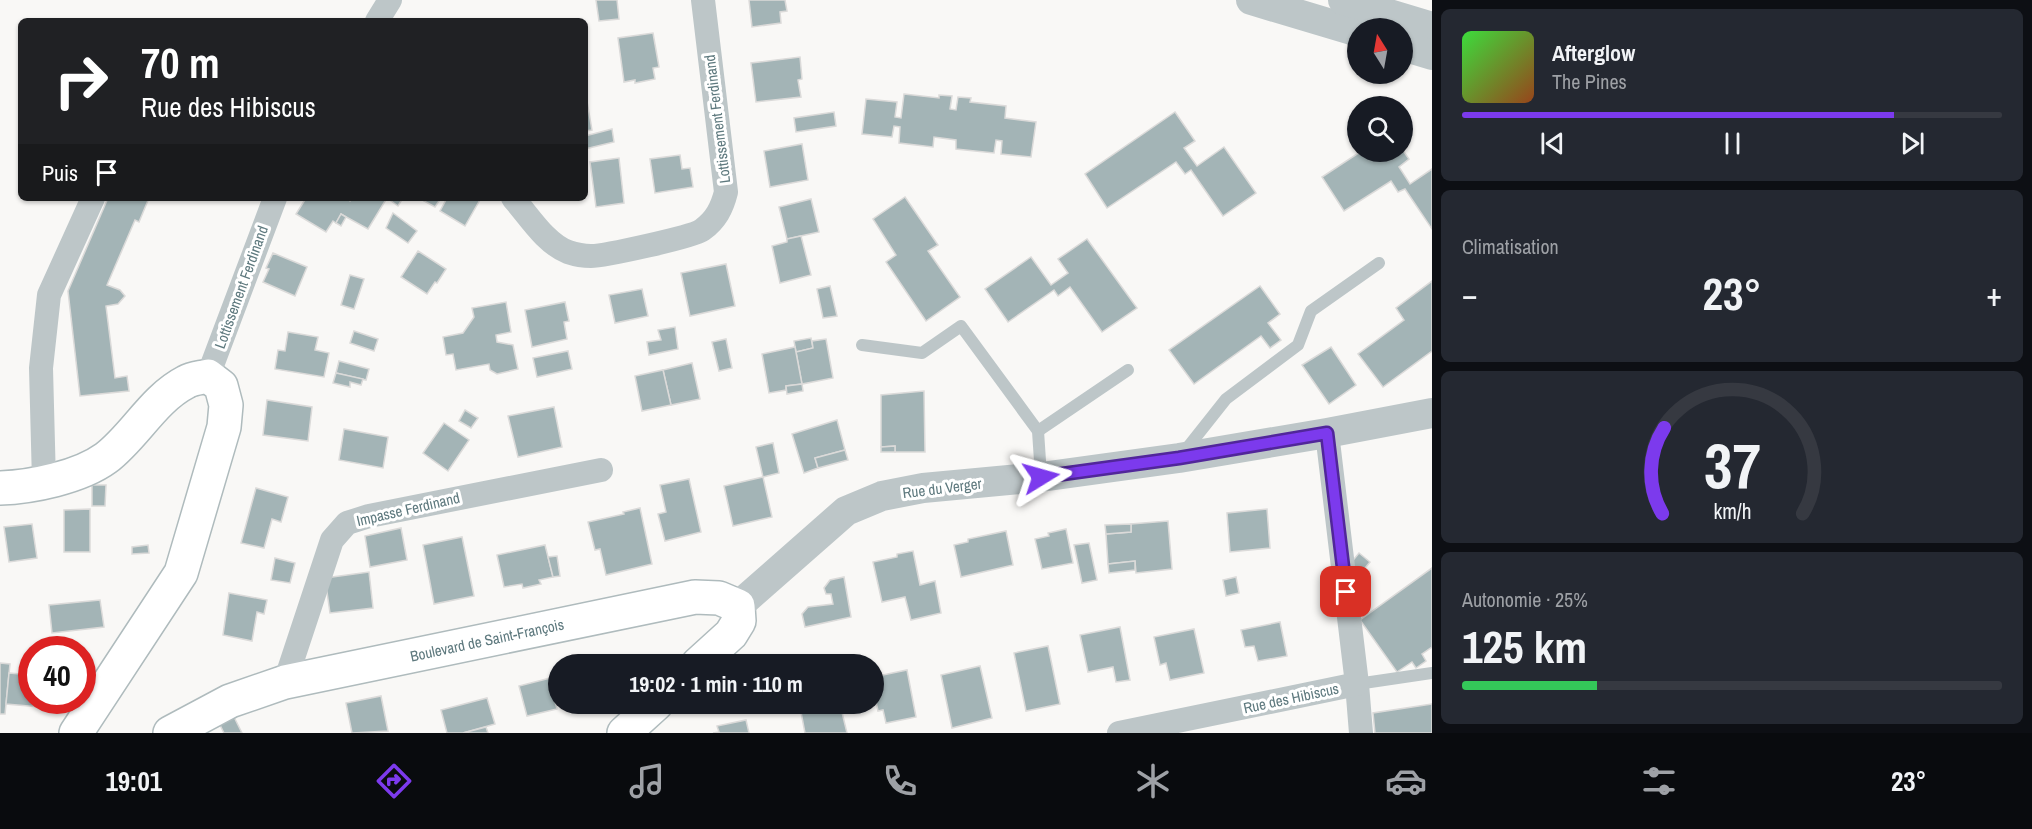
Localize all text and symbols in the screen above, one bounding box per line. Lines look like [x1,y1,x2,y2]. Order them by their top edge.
north arrow [1347,18,1413,84]
map controls [1347,18,1413,162]
text: 70 m [141,35,220,91]
text: Afterglow [1552,38,1635,68]
icon: right [42,42,120,120]
street label: Lottissement Ferdinand [699,54,735,184]
text: The Pines [1552,68,1627,95]
text: Rue des Hibiscus [141,89,316,125]
button: search [1347,96,1413,162]
icon: previous [1536,127,1569,160]
icon: pause [1716,127,1749,160]
icon: next [1896,127,1929,160]
icon: arrive [90,156,123,189]
text: Puis [42,158,78,188]
street label: Lottissement Ferdinand [209,223,273,351]
text: Climatisation [1462,233,1559,260]
text: 23° [1702,263,1762,324]
text: − [1462,272,1478,316]
text: + [1986,272,2002,316]
text: 37 [1704,423,1760,507]
position arrow [1009,445,1073,509]
street label: Rue du Verger [901,473,983,503]
street label: Impasse Ferdinand [354,487,462,531]
text: km/h [1713,497,1751,526]
pin [1320,566,1371,617]
icon: arrive [1329,575,1362,608]
text: Autonomie · 25% [1462,586,1588,613]
street label: Boulevard de Saint-François [408,613,566,667]
text: 125 km [1462,616,1587,677]
speed limit sign: 40 [18,636,96,714]
text: 19:02 · 1 min · 110 m [629,669,803,699]
street label: Rue des Hibiscus [1241,678,1341,718]
icon: directions [373,760,415,802]
icon: music [626,760,668,802]
icon: phone [879,760,921,802]
icon: climate [1132,760,1174,802]
icon: car [1385,760,1427,802]
icon: filters [1638,760,1680,802]
text: 19:01 [105,763,162,799]
text: 23° [1891,763,1926,799]

